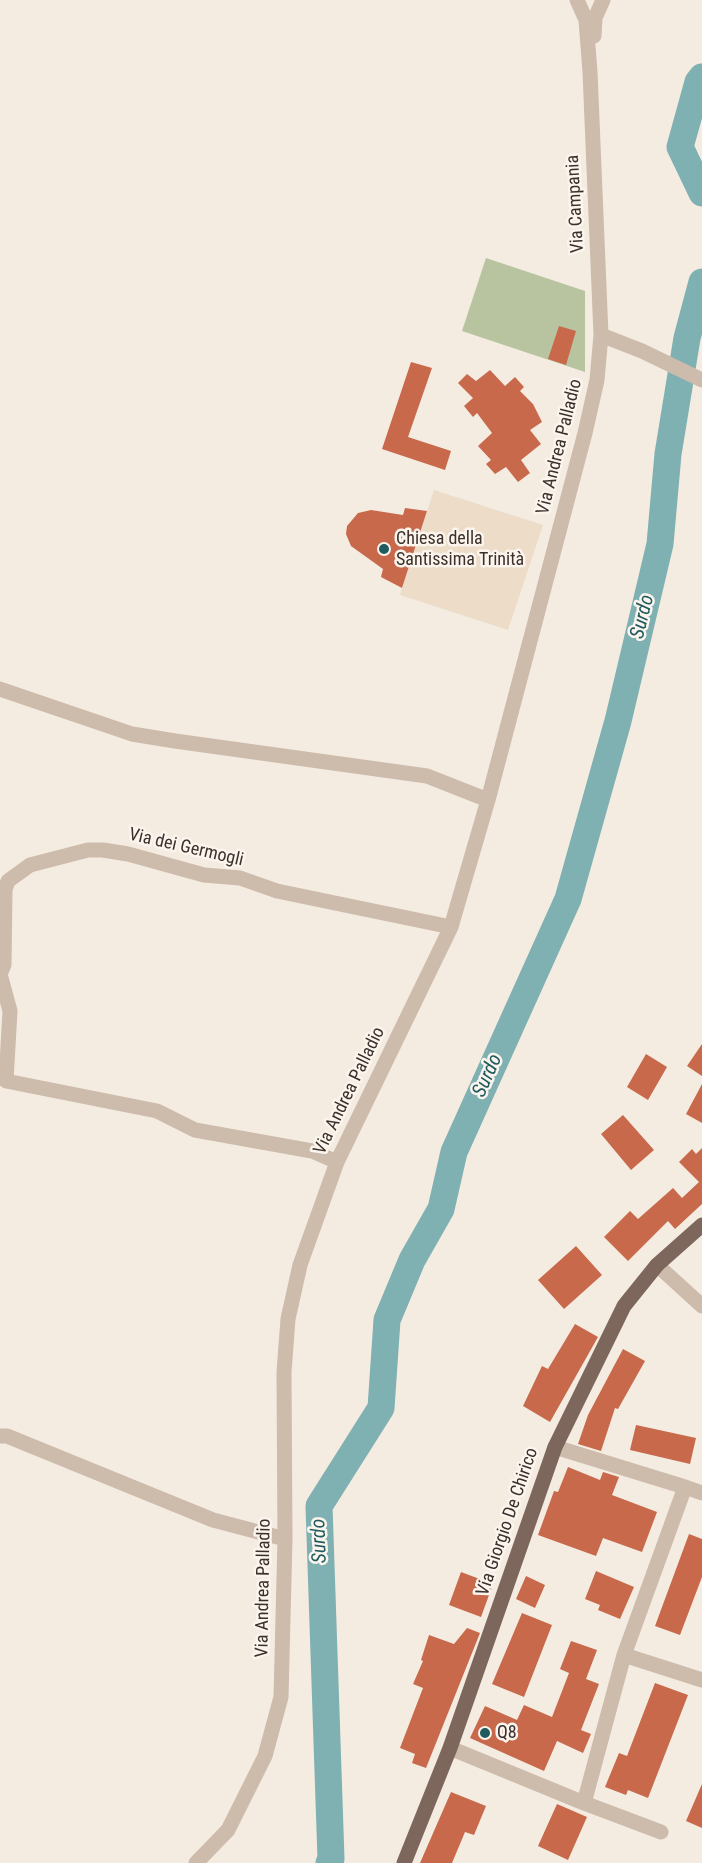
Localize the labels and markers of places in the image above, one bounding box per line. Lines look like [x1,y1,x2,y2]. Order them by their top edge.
place label: Chiesa della Santissima Trinità [396,528,524,570]
marker: Chiesa della Santissima Trinità [377,542,391,556]
place label: Q8 [497,1722,517,1744]
marker: Q8 [478,1726,492,1740]

